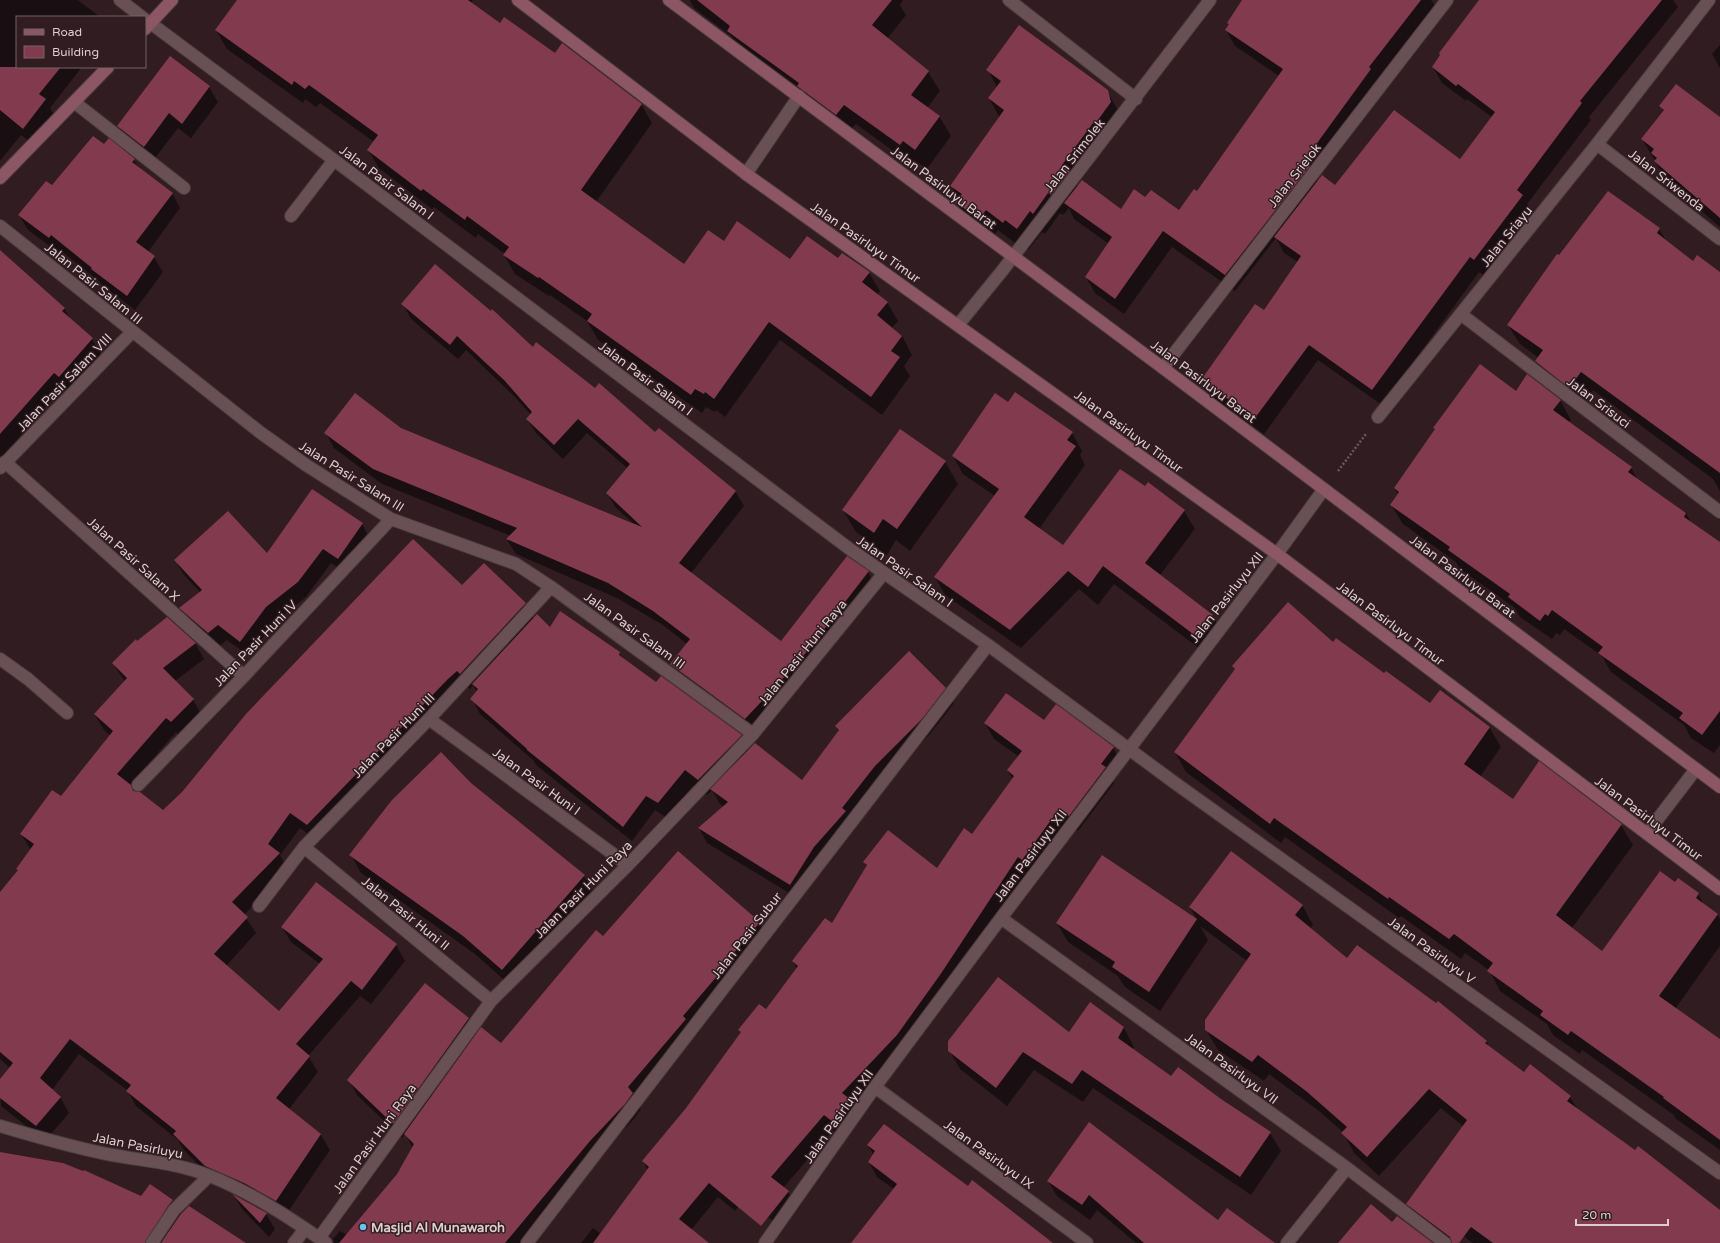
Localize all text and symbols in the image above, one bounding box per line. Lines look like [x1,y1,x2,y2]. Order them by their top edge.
legend [16,16,146,68]
text: Road [52,25,82,39]
text: Building [52,45,99,59]
street label: Jalan Srimolek [1041,116,1108,196]
street label: Jalan Srielok [1265,140,1325,211]
street label: Jalan Pasir Salam I [336,142,437,223]
street label: Jalan Pasirluyu Barat [887,143,999,233]
street label: Jalan Sriwenda [1625,146,1708,216]
street label: Jalan Pasirluyu Timur [807,199,924,287]
street label: Jalan Sriayu [1477,203,1536,270]
street label: Jalan Pasir Salam III [41,239,145,328]
street label: Jalan Pasir Salam VIII [14,330,116,435]
street label: Jalan Pasirluyu Barat [1147,337,1259,427]
street label: Jalan Pasir Salam I [595,338,696,419]
street label: Jalan Srisuci [1563,374,1633,432]
street label: Jalan Pasirluyu Timur [1071,387,1186,477]
street label: Jalan Pasir Salam III [296,438,407,516]
street label: Jalan Pasir Salam X [84,514,183,606]
street label: Jalan Pasirluyu Barat [1406,532,1518,622]
street label: Jalan Pasir Salam I [853,533,956,611]
street label: Jalan Pasirluyu XII [1186,549,1267,646]
street label: Jalan Pasirluyu Timur [1333,578,1447,669]
street label: Jalan Pasir Salam III [581,589,688,673]
street label: Jalan Pasir Huni Raya [755,596,850,709]
street label: Jalan Pasir Huni IV [211,597,301,690]
street label: Jalan Pasir Huni III [349,690,438,782]
street label: Jalan Pasir Huni I [489,745,583,819]
street label: Jalan Pasirluyu Timur [1591,773,1705,864]
street label: Jalan Pasirluyu XII [991,806,1071,905]
street label: Jalan Pasir Huni Raya [532,838,636,942]
street label: Jalan Pasir Huni II [358,873,452,954]
street label: Jalan Pasir Subur [708,889,786,982]
street label: Jalan Pasirluyu V [1385,914,1478,988]
street label: Jalan Pasirluyu VII [1182,1030,1281,1108]
street label: Jalan Pasirluyu XII [800,1067,877,1167]
street label: Jalan Pasir Huni Raya [330,1081,420,1196]
street label: Jalan Pasirluyu IX [940,1117,1037,1193]
street label: Jalan Pasirluyu [91,1129,184,1163]
scale bar [1576,1201,1668,1227]
text: 20 m [1582,1208,1611,1222]
place label: Masjid Al Munawaroh [371,1220,505,1236]
marker: Masjid Al Munawaroh [358,1222,368,1232]

